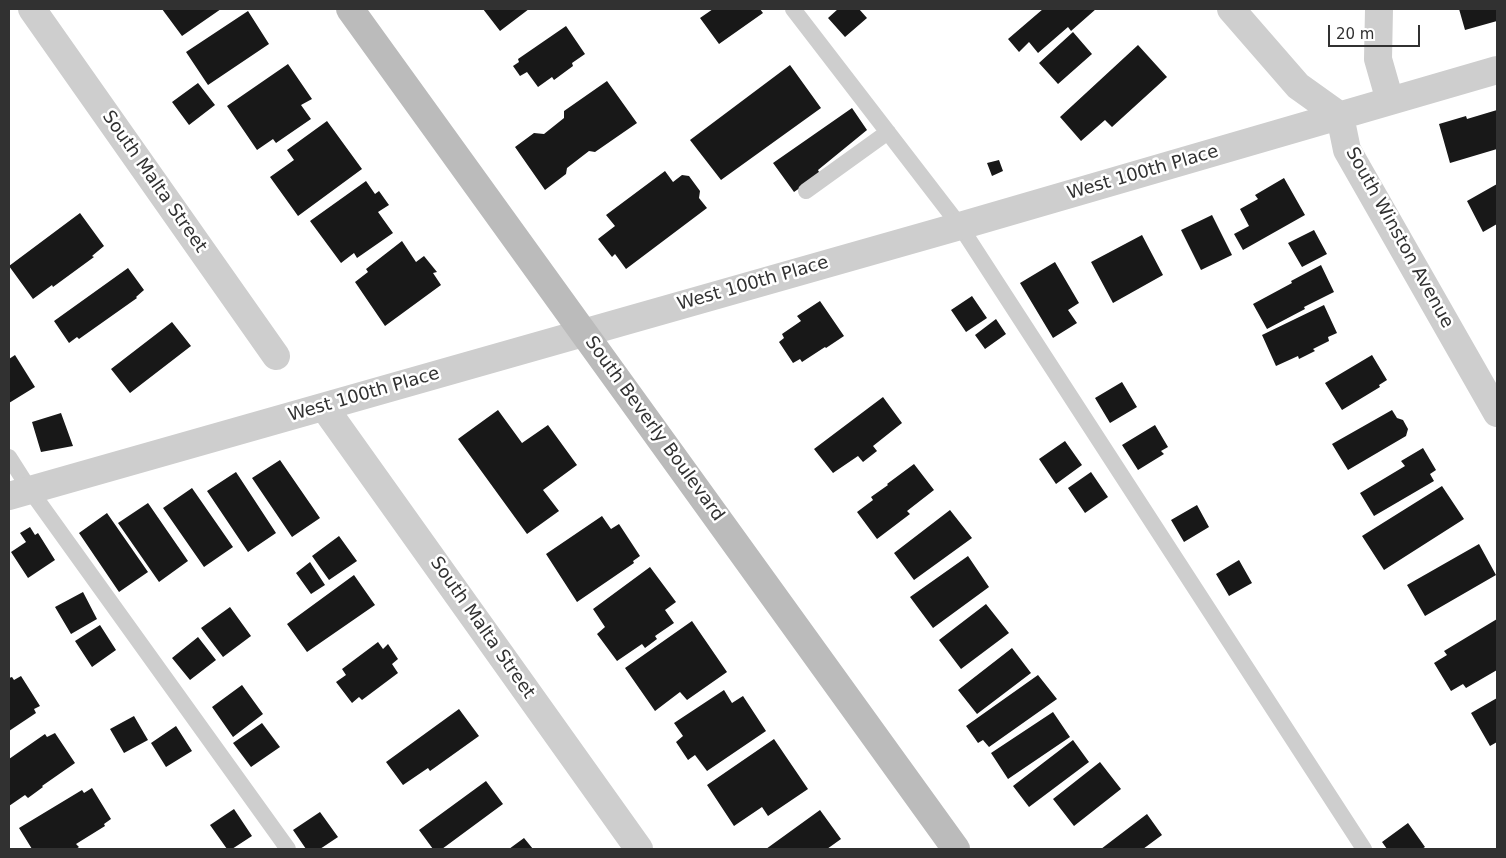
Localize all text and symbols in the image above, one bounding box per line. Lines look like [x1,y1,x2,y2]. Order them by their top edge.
scale bar [1331,15,1424,47]
text: 20 m [1336,25,1374,43]
street label: South Malta Street [97,107,211,257]
street label: West 100th Place [1065,141,1221,205]
street label: South Winston Avenue [1340,144,1458,332]
street label: West 100th Place [675,252,831,316]
street label: South Beverly Boulevard [580,332,728,526]
street label: West 100th Place [286,363,442,427]
street label: South Malta Street [425,553,539,703]

